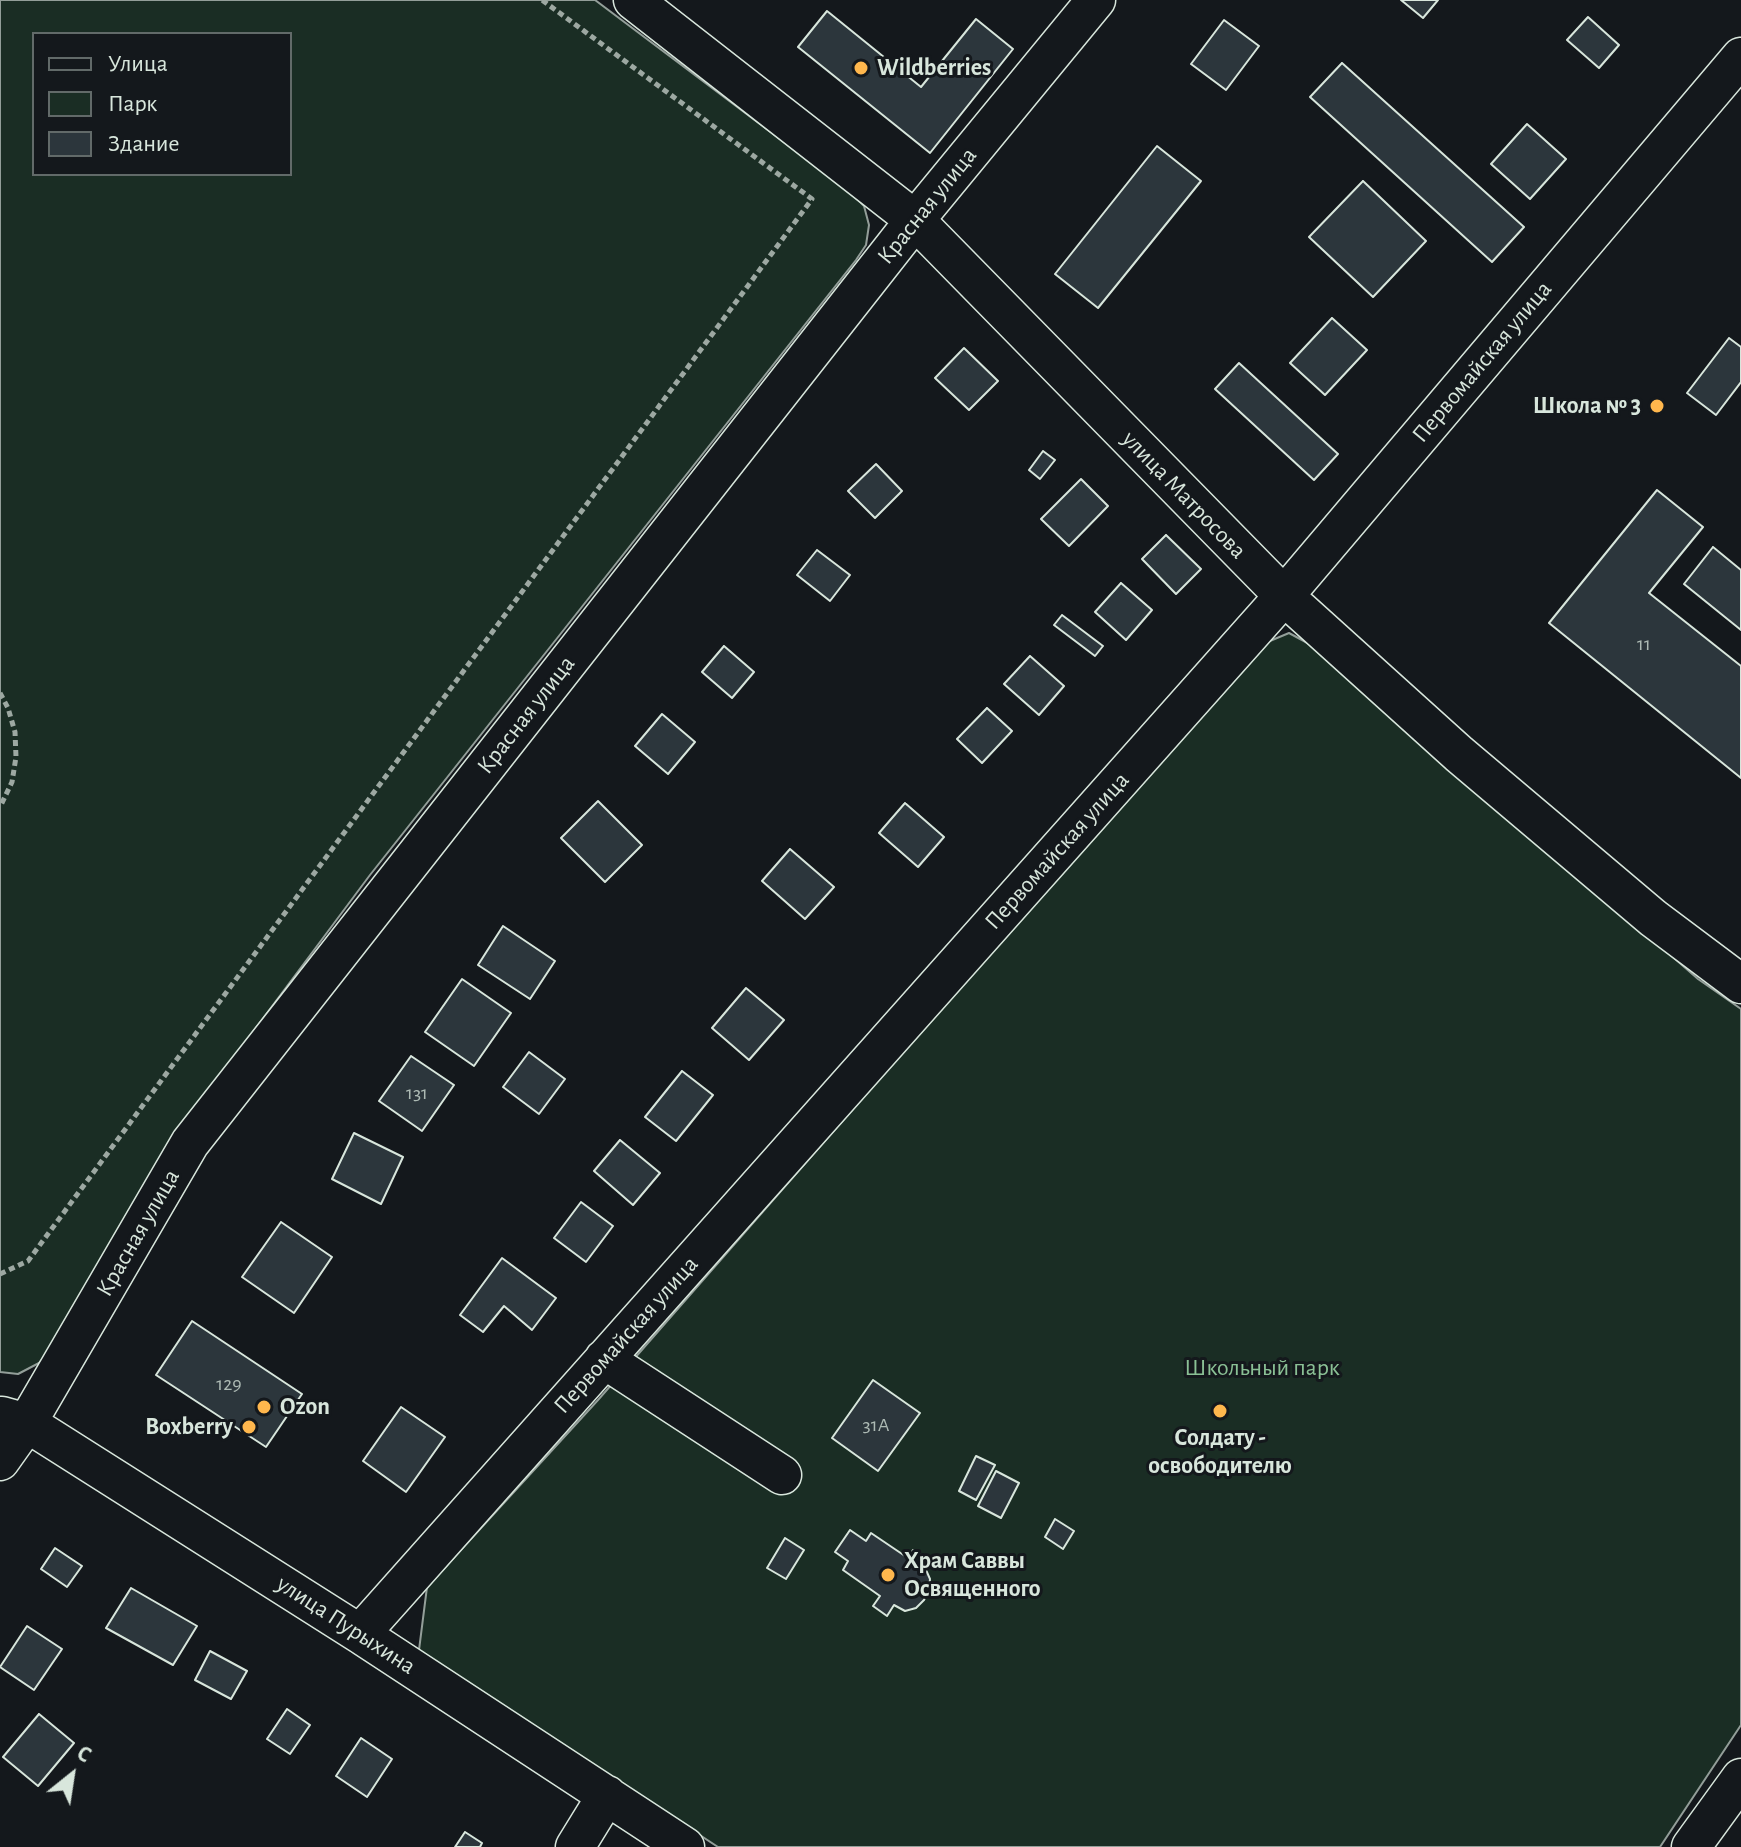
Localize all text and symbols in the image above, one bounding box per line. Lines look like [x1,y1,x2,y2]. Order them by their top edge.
legend [32,32,292,176]
text: Улица [108,52,168,76]
place label: Wildberries [877,54,991,82]
marker: Wildberries [852,59,870,77]
text: Парк [108,92,157,116]
text: Здание [108,132,179,156]
street label: Красная улица [871,142,983,270]
street label: Первомайская улица [1406,275,1558,449]
place label: Школа № 3 [1533,392,1641,420]
marker: Школа № 3 [1648,397,1666,415]
street label: улица Матросова [1116,425,1252,565]
house number: 11 [1637,632,1651,656]
street label: Красная улица [471,650,581,780]
street label: Первомайская улица [979,766,1135,936]
house number: 131 [406,1081,428,1105]
street label: Красная улица [90,1164,186,1302]
street label: Первомайская улица [548,1250,704,1420]
park label: Школьный парк [1184,1354,1340,1382]
house number: 129 [216,1372,242,1396]
place label: Ozon [280,1393,330,1421]
marker: Ozon [255,1398,273,1416]
marker: Солдату - освободителю [1211,1402,1229,1420]
place label: Boxberry [145,1413,233,1441]
house number: 31А [863,1413,889,1437]
marker: Boxberry [240,1418,258,1436]
place label: Солдату - освободителю [1148,1424,1292,1480]
place label: Храм Саввы Освященного [904,1547,1041,1603]
marker: Храм Саввы Освященного [879,1566,897,1584]
street label: улица Пурыхина [271,1569,421,1681]
north arrow [32,1735,112,1815]
text: С [73,1742,95,1767]

